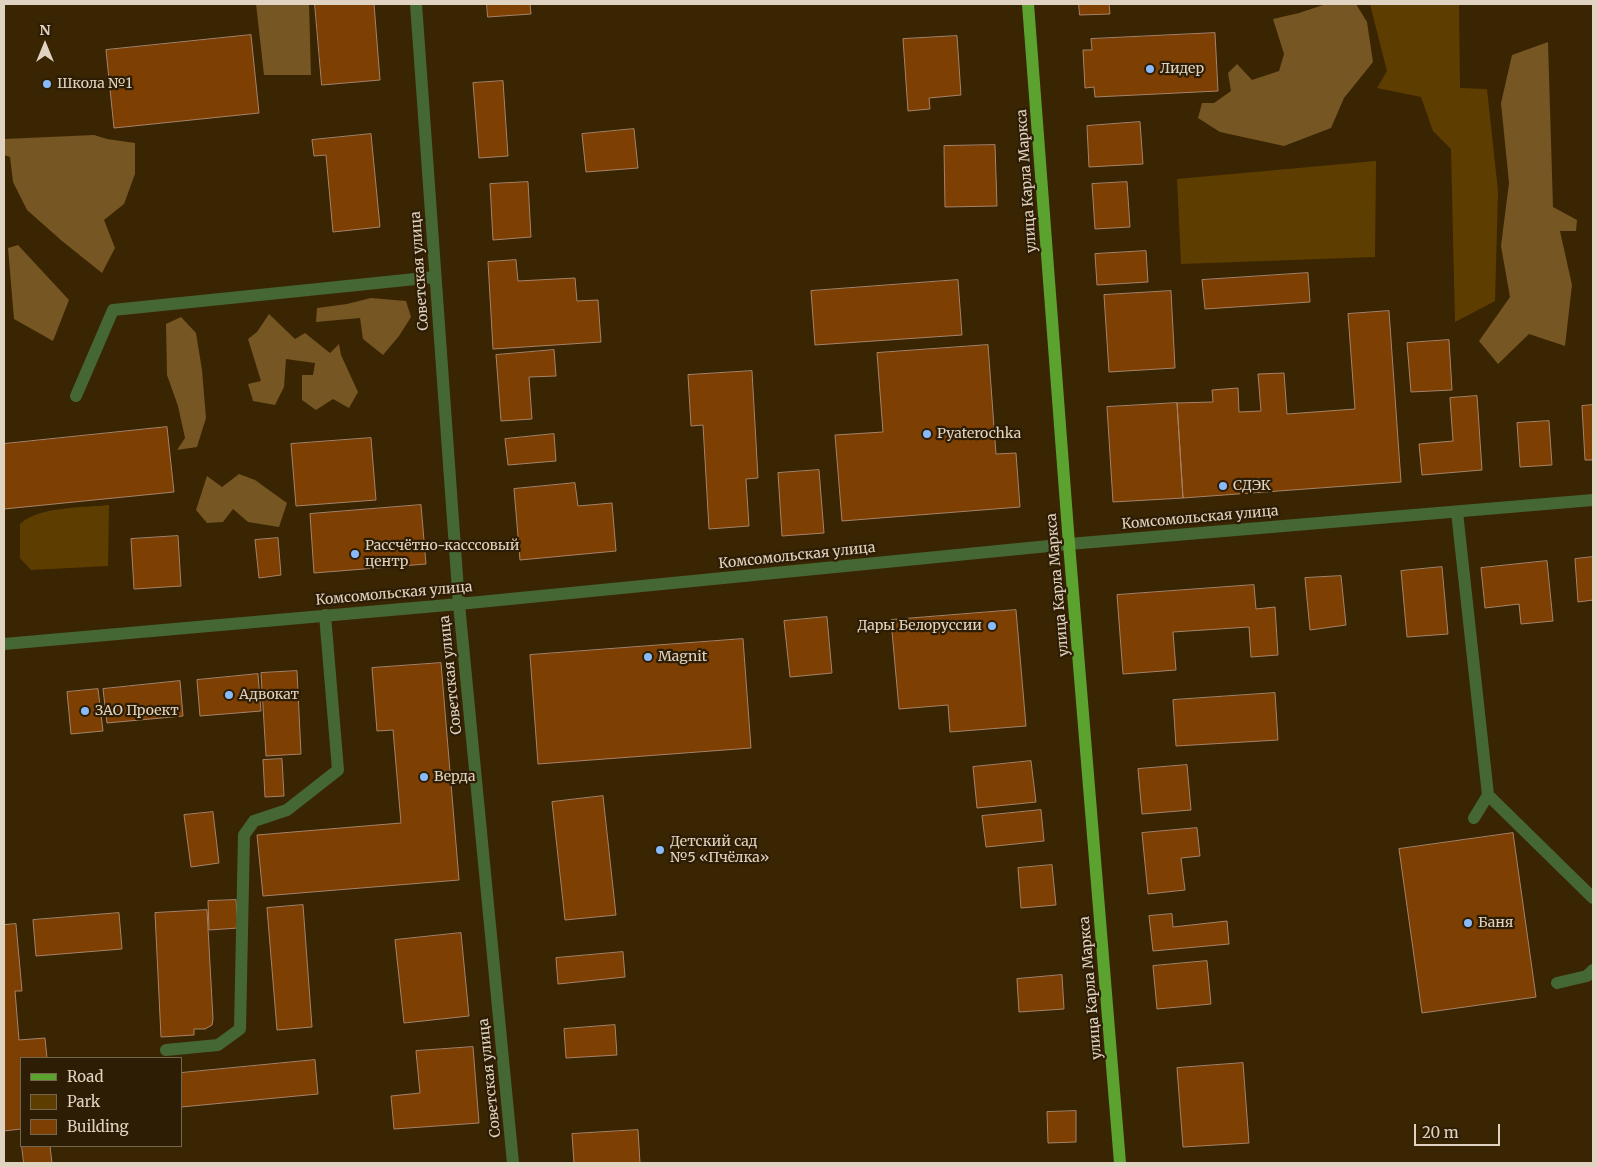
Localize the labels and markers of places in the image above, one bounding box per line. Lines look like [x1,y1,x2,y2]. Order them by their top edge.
place label: Лидер [1160,61,1204,77]
marker: Лидер [1144,63,1156,75]
place label: Школа №1 [57,76,132,92]
marker: Школа №1 [41,78,53,90]
place label: Pyaterochka [937,426,1021,442]
marker: Pyaterochka [921,428,933,440]
place label: СДЭК [1233,478,1271,494]
marker: СДЭК [1217,480,1229,492]
place label: Рассчётно-касссовый центр [365,538,519,570]
marker: Рассчётно-касссовый центр [349,548,361,560]
place label: Дары Белоруссии [857,618,982,634]
marker: Дары Белоруссии [986,620,998,632]
place label: Magnit [658,649,707,665]
marker: Magnit [642,651,654,663]
place label: Адвокат [239,687,299,703]
marker: Адвокат [223,689,235,701]
place label: ЗАО Проект [95,703,179,719]
marker: ЗАО Проект [79,705,91,717]
place label: Верда [434,769,476,785]
marker: Верда [418,771,430,783]
place label: Детский сад №5 «Пчёлка» [670,834,769,866]
marker: Детский сад №5 «Пчёлка» [654,844,666,856]
place label: Баня [1478,915,1513,931]
marker: Баня [1462,917,1474,929]

